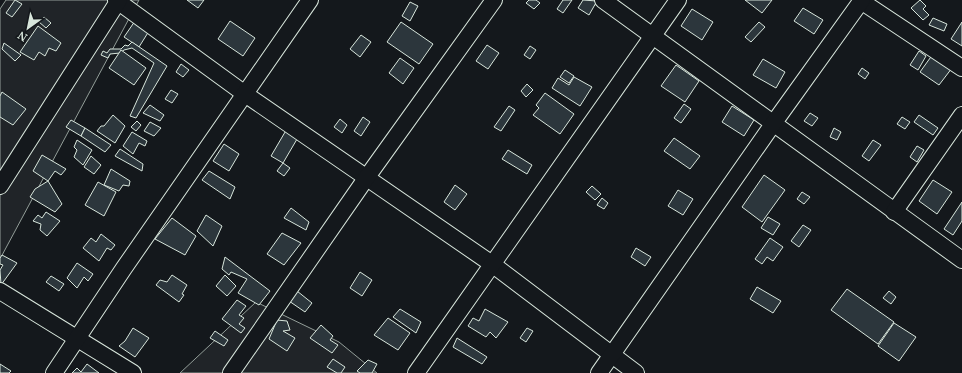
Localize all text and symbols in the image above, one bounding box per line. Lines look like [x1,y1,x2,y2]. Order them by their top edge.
north arrow [8,8,48,48]
text: N [14,28,30,45]

